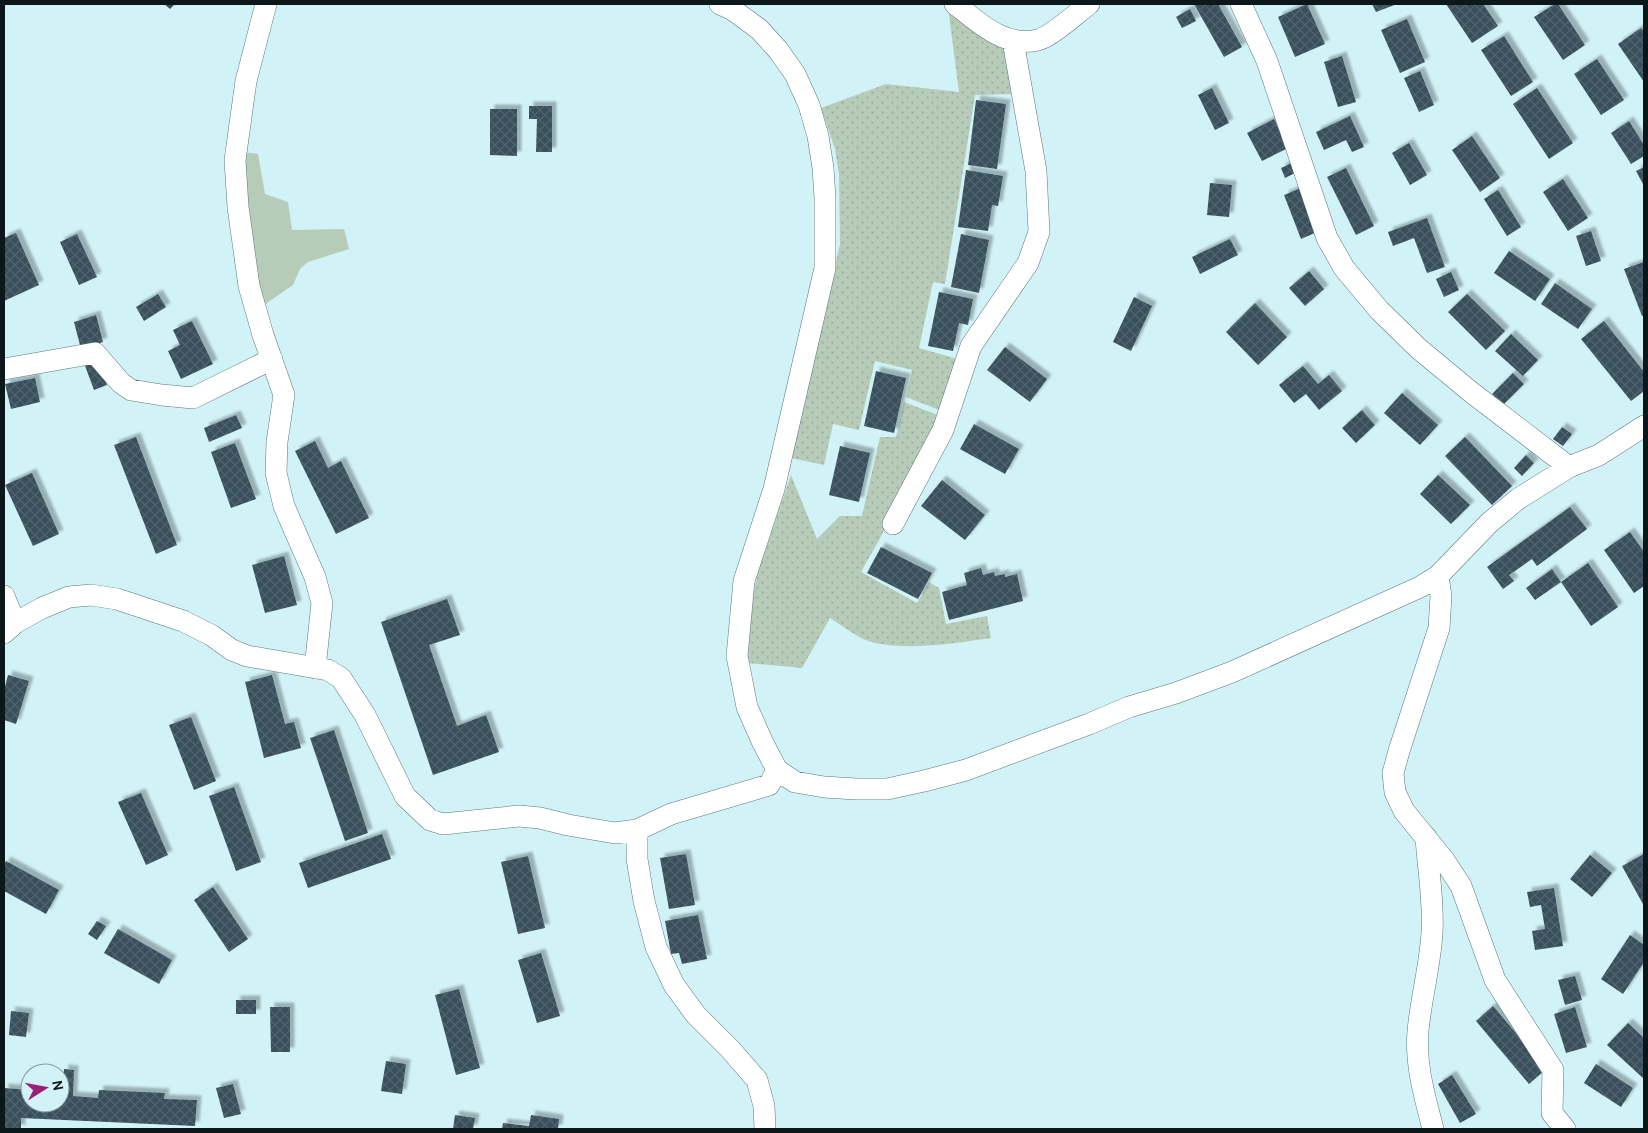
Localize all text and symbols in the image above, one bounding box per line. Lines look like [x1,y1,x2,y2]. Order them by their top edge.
north arrow [20,1063,70,1113]
text: N [48,1079,68,1092]

